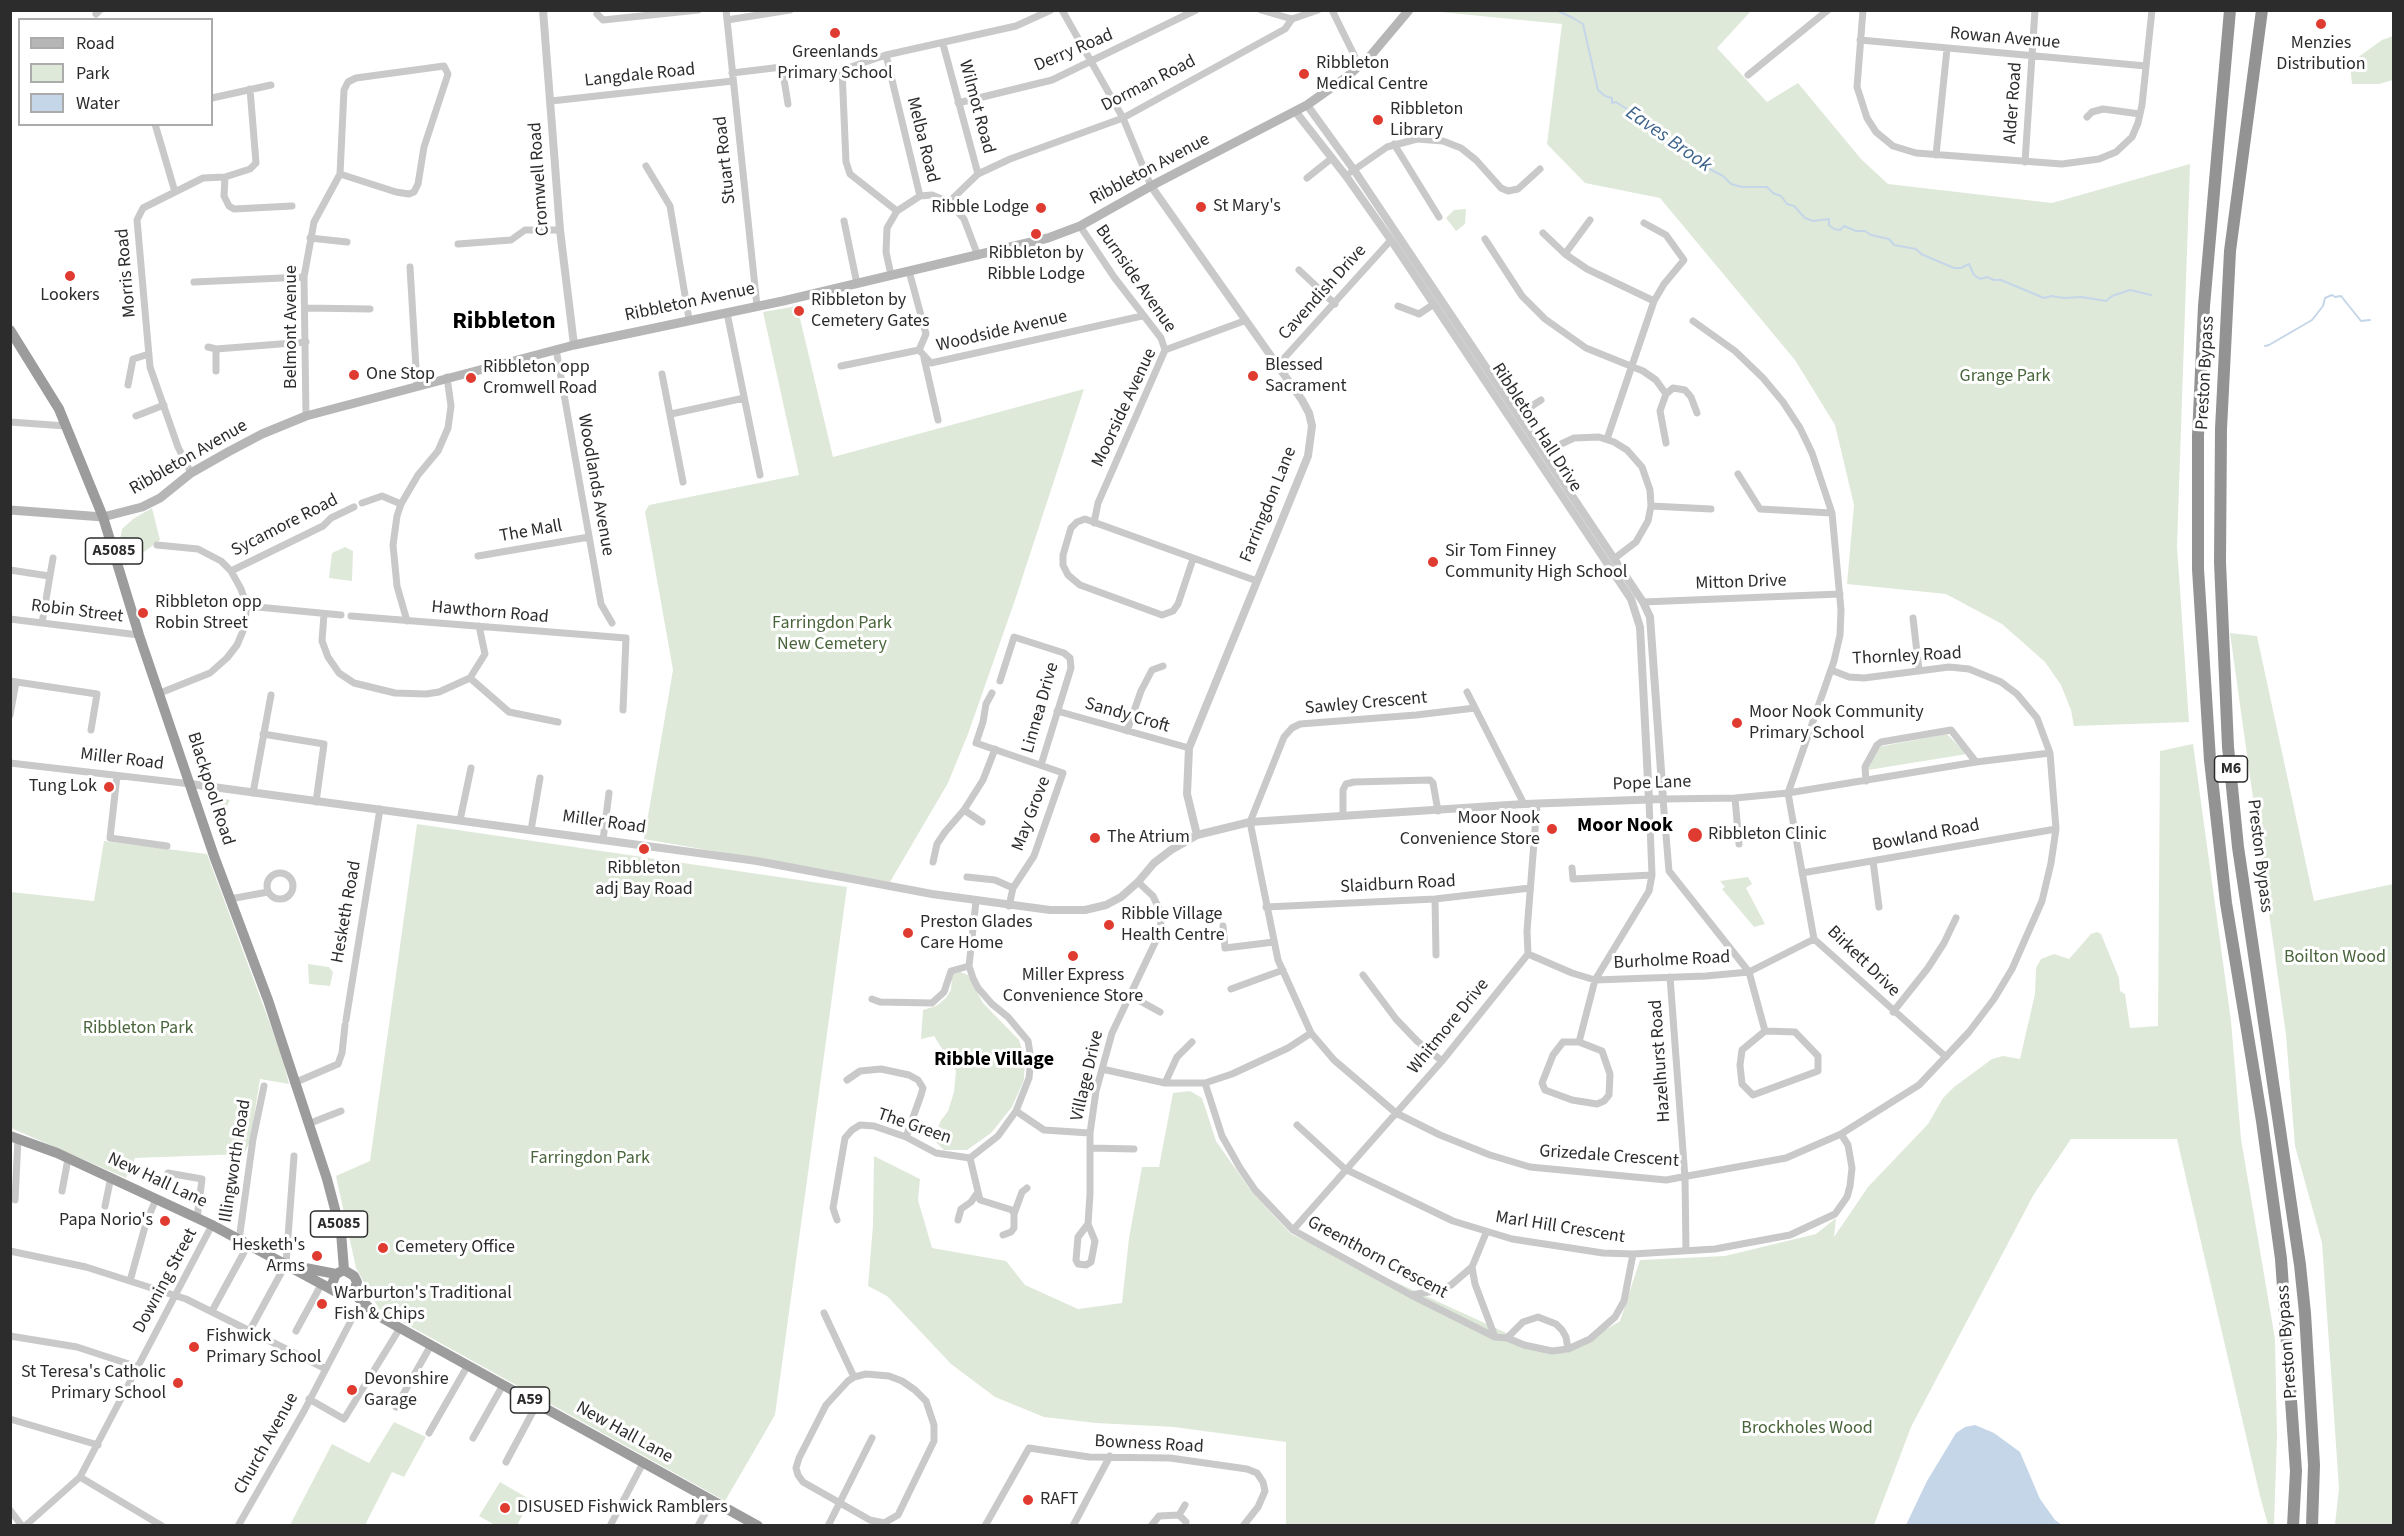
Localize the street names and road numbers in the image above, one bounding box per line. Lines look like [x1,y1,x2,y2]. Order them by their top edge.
street label: Rowan Avenue [1949,23,2061,55]
street label: Derry Road [1031,25,1117,77]
street label: Dorman Road [1098,51,1200,117]
street label: Wilmot Road [953,58,999,156]
street label: Langdale Road [584,59,696,93]
street label: Alder Road [2000,61,2028,145]
street label: Melba Road [901,95,943,185]
street label: Stuart Road [711,115,741,205]
street label: Cromwell Road [525,121,555,237]
street label: Ribbleton Avenue [1086,129,1214,211]
street label: Burnside Avenue [1090,221,1180,337]
street label: Morris Road [112,227,142,319]
street label: Cavendish Drive [1275,241,1371,345]
street label: Belmont Avenue [281,265,303,389]
street label: Ribbleton Avenue [623,279,757,327]
street label: Woodside Avenue [934,306,1070,358]
street label: Preston Bypass [2192,315,2220,431]
street label: Moorside Avenue [1088,345,1162,471]
street label: Ribbleton Hall Drive [1486,359,1586,497]
street label: Woodlands Avenue [572,412,618,558]
street label: Ribbleton Avenue [126,416,252,500]
street label: Farringdon Lane [1236,444,1302,566]
street label: Sycamore Road [228,490,342,562]
street label: The Mall [498,516,564,548]
road number: A5085 [86,538,142,564]
street label: Mitton Drive [1695,571,1787,595]
street label: Robin Street [30,596,124,628]
street label: Hawthorn Road [430,597,550,629]
street label: Thornley Road [1852,643,1962,671]
street label: Linnea Drive [1018,660,1064,756]
street label: Sawley Crescent [1304,688,1428,720]
street label: Sandy Croft [1082,694,1172,738]
street label: Blackpool Road [182,730,238,848]
street label: Miller Road [79,744,165,776]
road number: M6 [2214,756,2248,782]
street label: Pope Lane [1612,772,1692,796]
street label: May Grove [1008,774,1056,854]
street label: Preston Bypass [2241,798,2277,914]
street label: Miller Road [561,806,647,840]
street label: Bowland Road [1870,815,1982,857]
street label: Hesketh Road [327,859,367,965]
street label: Slaidburn Road [1340,871,1456,899]
street label: Birkett Drive [1822,922,1904,1002]
street label: Burholme Road [1613,947,1731,975]
street label: Whitmore Drive [1404,975,1494,1079]
street label: Hazelhurst Road [1646,999,1676,1123]
street label: Village Drive [1067,1029,1109,1123]
street label: Illingworth Road [216,1098,256,1224]
street label: The Green [874,1104,954,1150]
street label: Grizedale Crescent [1538,1141,1680,1173]
street label: New Hall Lane [104,1149,210,1213]
street label: Marl Hill Crescent [1494,1207,1626,1249]
road number: A5085 [310,1211,368,1237]
street label: Greenthorn Crescent [1303,1212,1451,1304]
street label: Downing Street [129,1225,203,1337]
street label: Preston Bypass [2273,1284,2303,1400]
road number: A59 [510,1387,550,1413]
street label: Church Avenue [230,1389,304,1499]
street label: New Hall Lane [572,1398,676,1468]
street label: Bowness Road [1094,1431,1204,1459]

